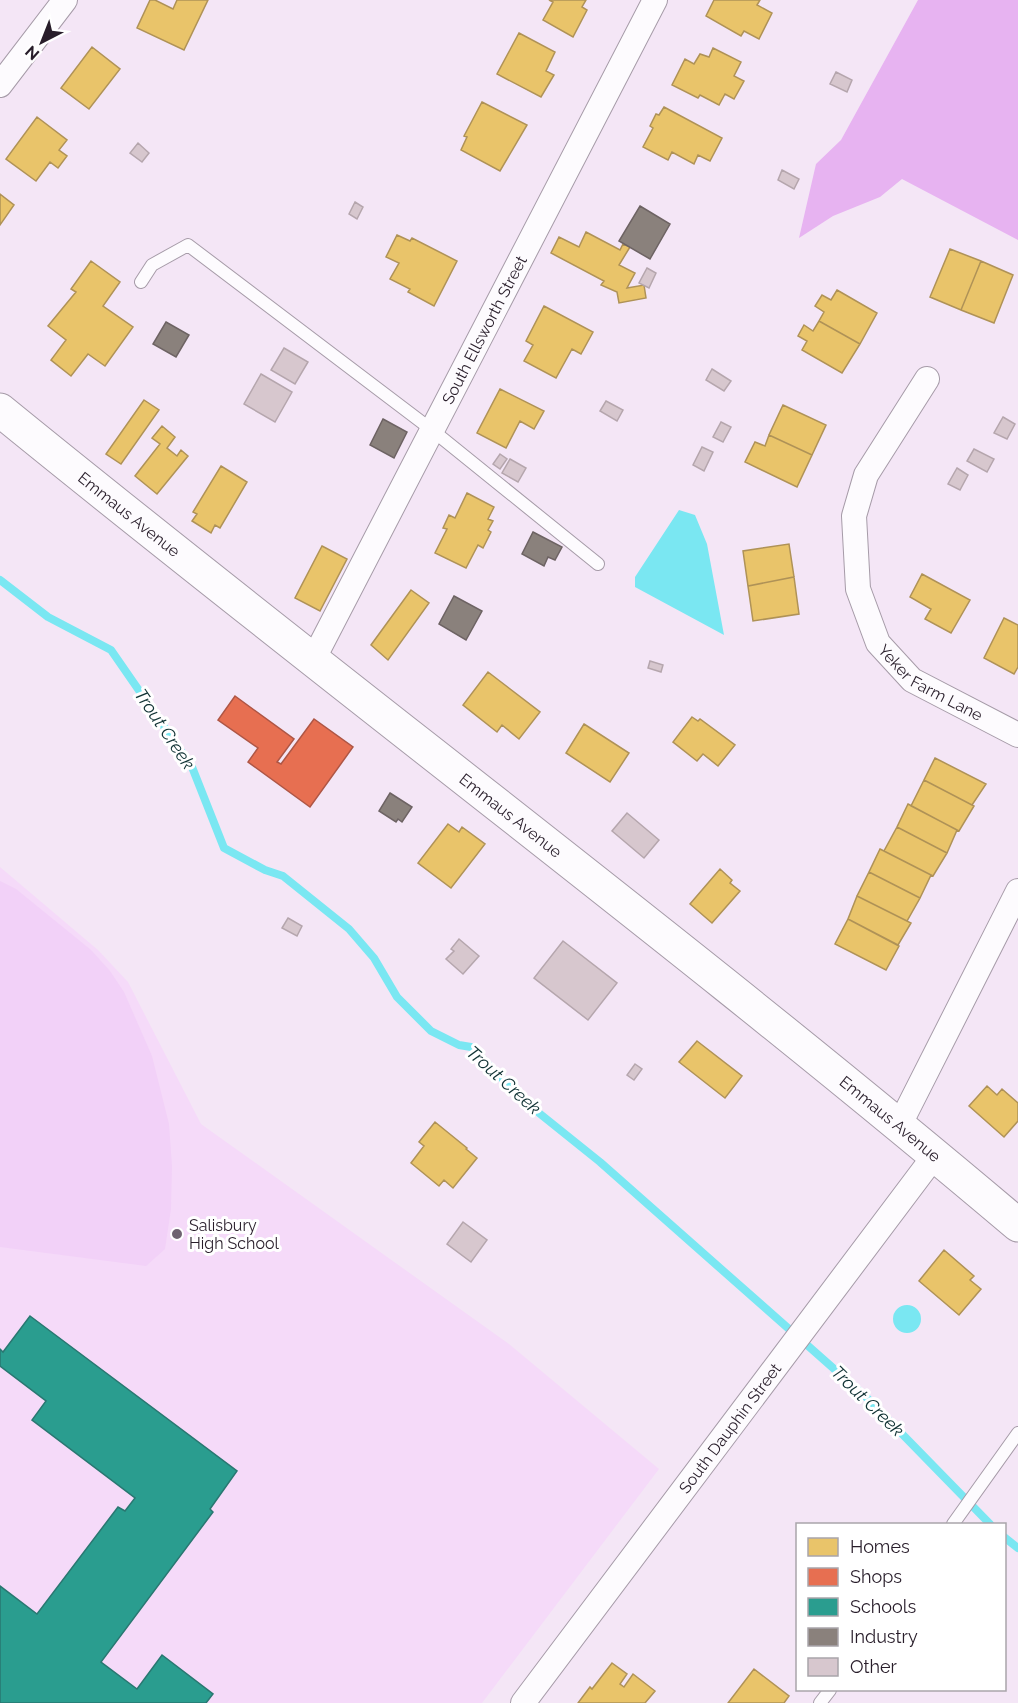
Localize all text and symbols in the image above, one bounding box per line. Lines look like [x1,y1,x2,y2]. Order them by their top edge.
north arrow [12,12,72,72]
text: N [21,42,43,64]
street label: South Ellsworth Street [438,252,531,407]
street label: Emmaus Avenue [75,468,184,561]
street label: Yeker Farm Lane [874,640,986,725]
water label: Trout Creek [130,685,200,773]
street label: Emmaus Avenue [456,769,566,861]
water label: Trout Creek [463,1041,546,1119]
street label: Emmaus Avenue [836,1072,945,1166]
place label: Salisbury High School [189,1216,279,1253]
marker: Salisbury High School [170,1227,184,1241]
street label: South Dauphin Street [675,1359,785,1497]
water label: Trout Creek [827,1361,909,1441]
legend [796,1523,1006,1691]
text: Homes [850,1536,910,1557]
text: Shops [850,1566,902,1587]
text: Schools [850,1596,917,1617]
text: Industry [850,1626,918,1647]
text: Other [850,1656,898,1677]

